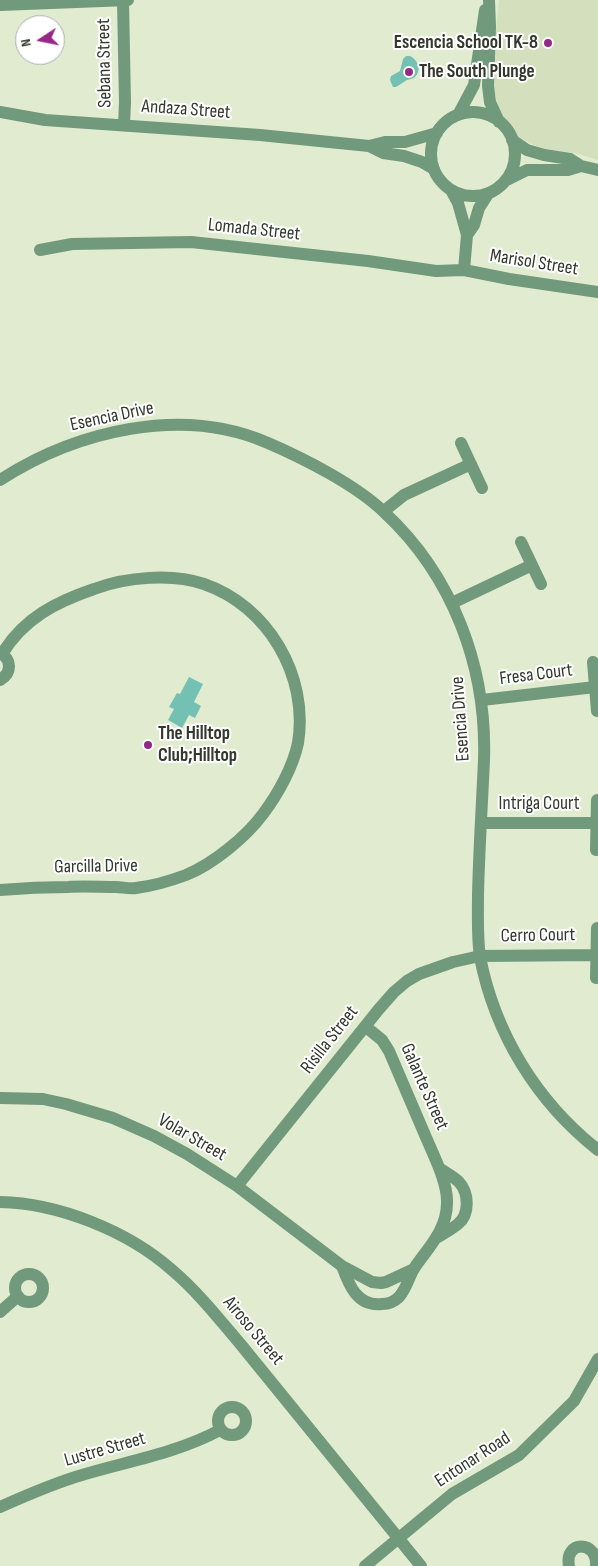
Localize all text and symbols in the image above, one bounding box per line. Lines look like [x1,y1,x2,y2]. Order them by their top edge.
north arrow [15,15,65,65]
street label: Sebana Street [93,18,117,108]
place label: Escencia School TK-8 [394,32,538,54]
text: N [17,37,35,48]
marker: Escencia School TK-8 [542,37,554,49]
place label: The South Plunge [419,61,535,83]
marker: The South Plunge [403,66,415,78]
street label: Andaza Street [141,96,231,124]
street label: Lomada Street [207,214,301,246]
street label: Marisol Street [488,245,580,281]
street label: Esencia Drive [68,397,156,437]
street label: Fresa Court [498,659,574,691]
street label: Esencia Drive [447,676,475,762]
place label: The Hilltop Club;Hilltop [158,723,237,767]
marker: The Hilltop Club;Hilltop [142,739,154,751]
street label: Intriga Court [499,793,579,815]
street label: Garcilla Drive [54,855,138,879]
street label: Cerro Court [501,924,575,948]
street label: Risilla Street [296,1001,364,1079]
street label: Galante Street [395,1040,453,1134]
street label: Volar Street [154,1109,230,1167]
street label: Airoso Street [218,1292,288,1370]
street label: Entonar Road [431,1427,515,1493]
street label: Lustre Street [62,1428,148,1472]

